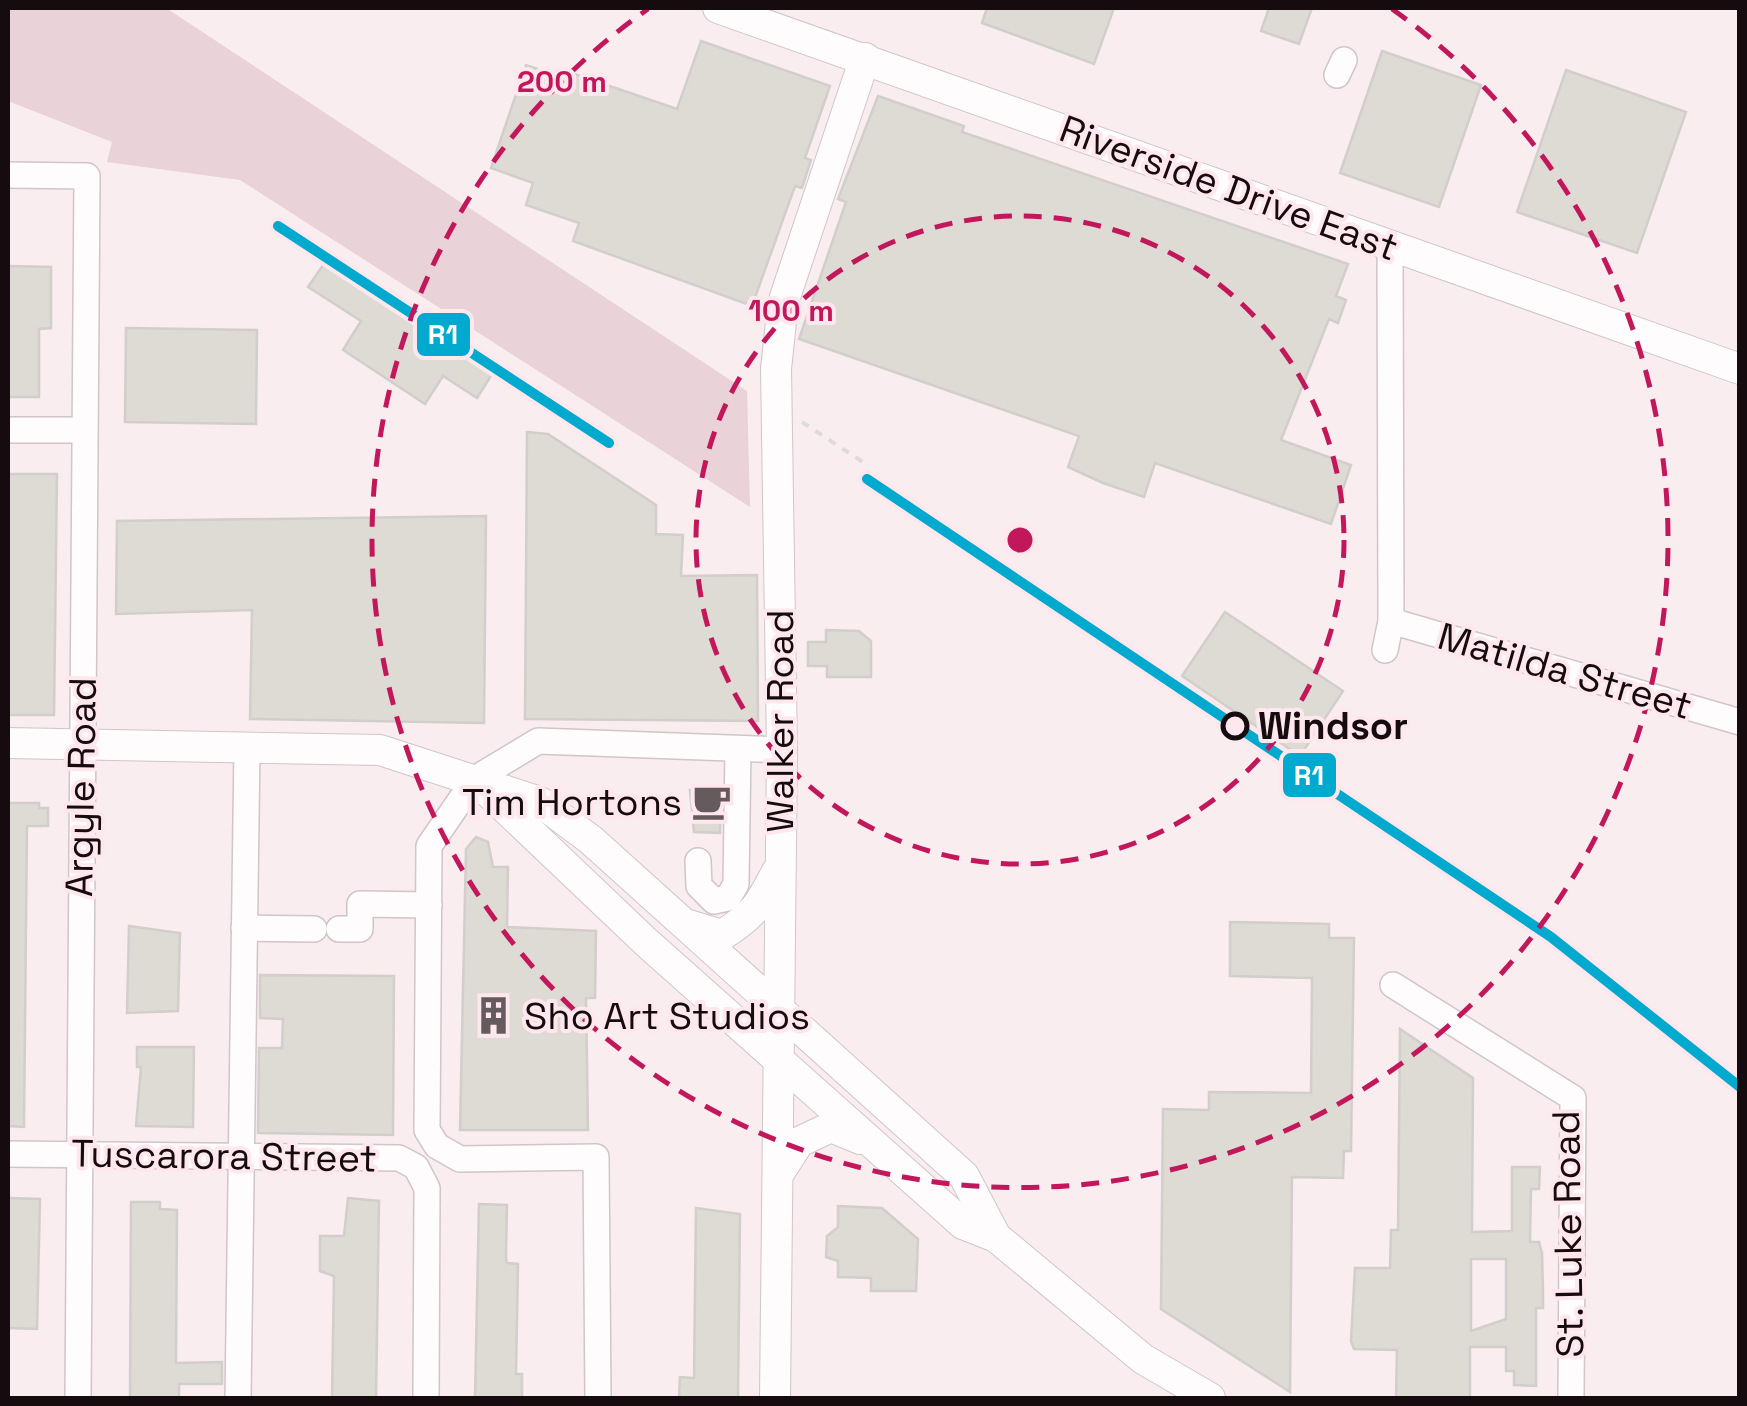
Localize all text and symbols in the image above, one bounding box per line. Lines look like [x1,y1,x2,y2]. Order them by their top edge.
text: 200 m [517,62,607,101]
street label: Riverside Drive East [1053,104,1405,272]
text: 100 m [748,291,834,330]
line badge: R1 [415,311,472,358]
text: R1 [428,316,458,352]
centre of rings [1002,522,1038,558]
street label: Walker Road [756,609,804,833]
street label: Matilda Street [1433,612,1697,730]
street label: Argyle Road [55,677,107,897]
place label: Windsor [1258,702,1408,750]
marker: Windsor [1222,713,1248,739]
line badge: R1 [1281,751,1338,799]
text: R1 [1294,757,1324,793]
place label: Tim Hortons [462,778,682,826]
cafe icon: Tim Hortons [691,781,733,823]
place label: Sho Art Studios [524,992,810,1040]
building icon: Sho Art Studios [473,995,515,1037]
street label: St. Luke Road [1542,1110,1594,1358]
street label: Tuscarora Street [71,1129,377,1183]

